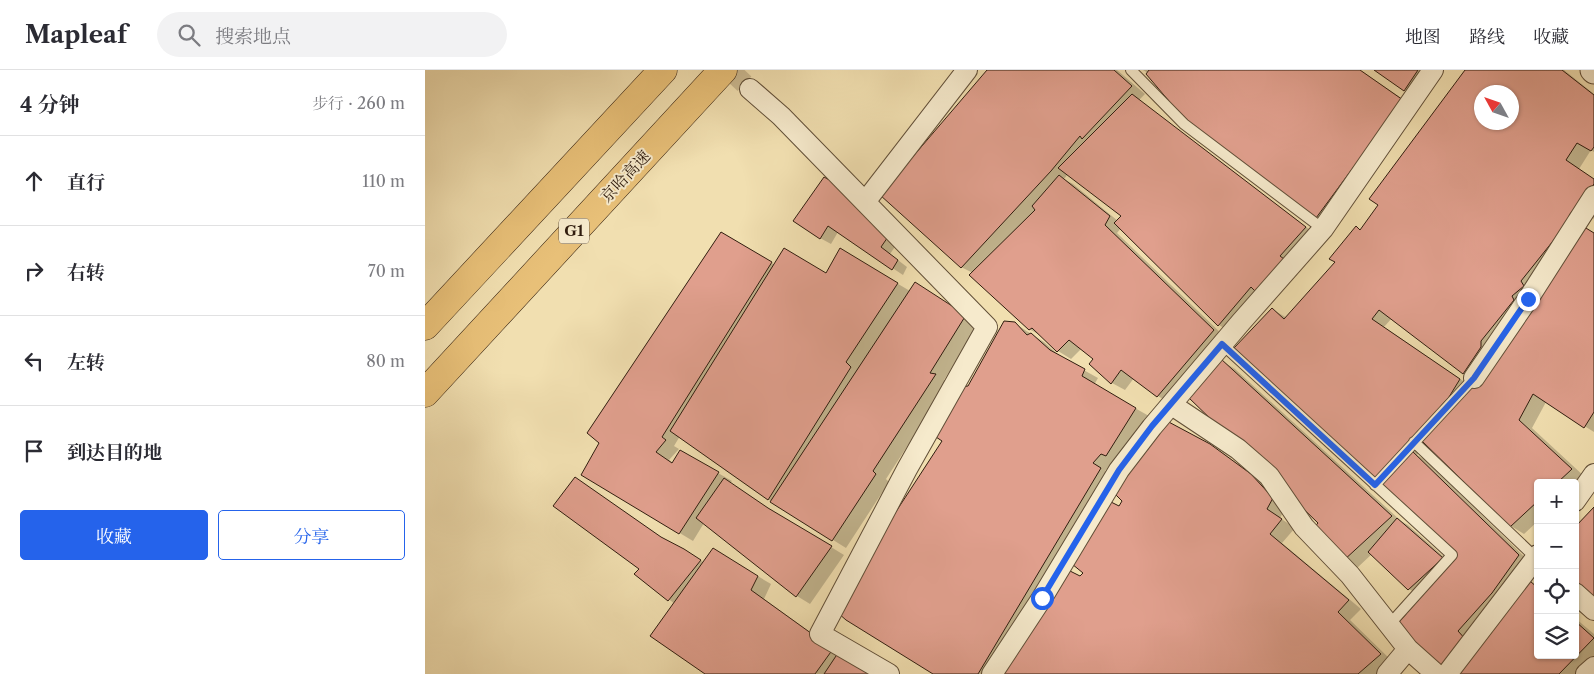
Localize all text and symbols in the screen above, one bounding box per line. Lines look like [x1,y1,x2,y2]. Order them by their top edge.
search box [157,12,507,57]
text: Mapleaf [25,20,127,49]
icon: search [175,21,203,49]
text: 搜索地点 [215,25,291,48]
text: 地图 [1405,26,1441,48]
text: 路线 [1469,26,1505,48]
text: 收藏 [1533,26,1569,48]
north arrow [1474,85,1519,130]
text: 4 分钟 [20,92,80,117]
text: 步行 · 260 m [312,93,405,113]
street label: 京哈高速 [596,146,654,206]
icon: ahead [20,167,48,195]
text: 直行 [67,171,105,194]
text: 110 m [362,171,405,191]
road number: G1 [559,218,589,244]
icon: right [20,257,48,285]
text: 右转 [67,261,105,284]
text: 70 m [368,261,405,281]
route end [1517,288,1540,311]
icon: left [20,347,48,375]
text: 左转 [67,351,105,374]
text: 80 m [366,351,405,371]
icon: arrive [20,437,48,465]
text: 到达目的地 [67,441,162,464]
map controls [1534,479,1579,659]
button: + [1534,479,1579,524]
button: 收藏 [20,510,208,560]
button: 分享 [218,510,405,560]
button: − [1534,524,1579,569]
button: locate [1534,569,1579,614]
route start [1031,587,1054,610]
button: layers [1534,614,1579,659]

